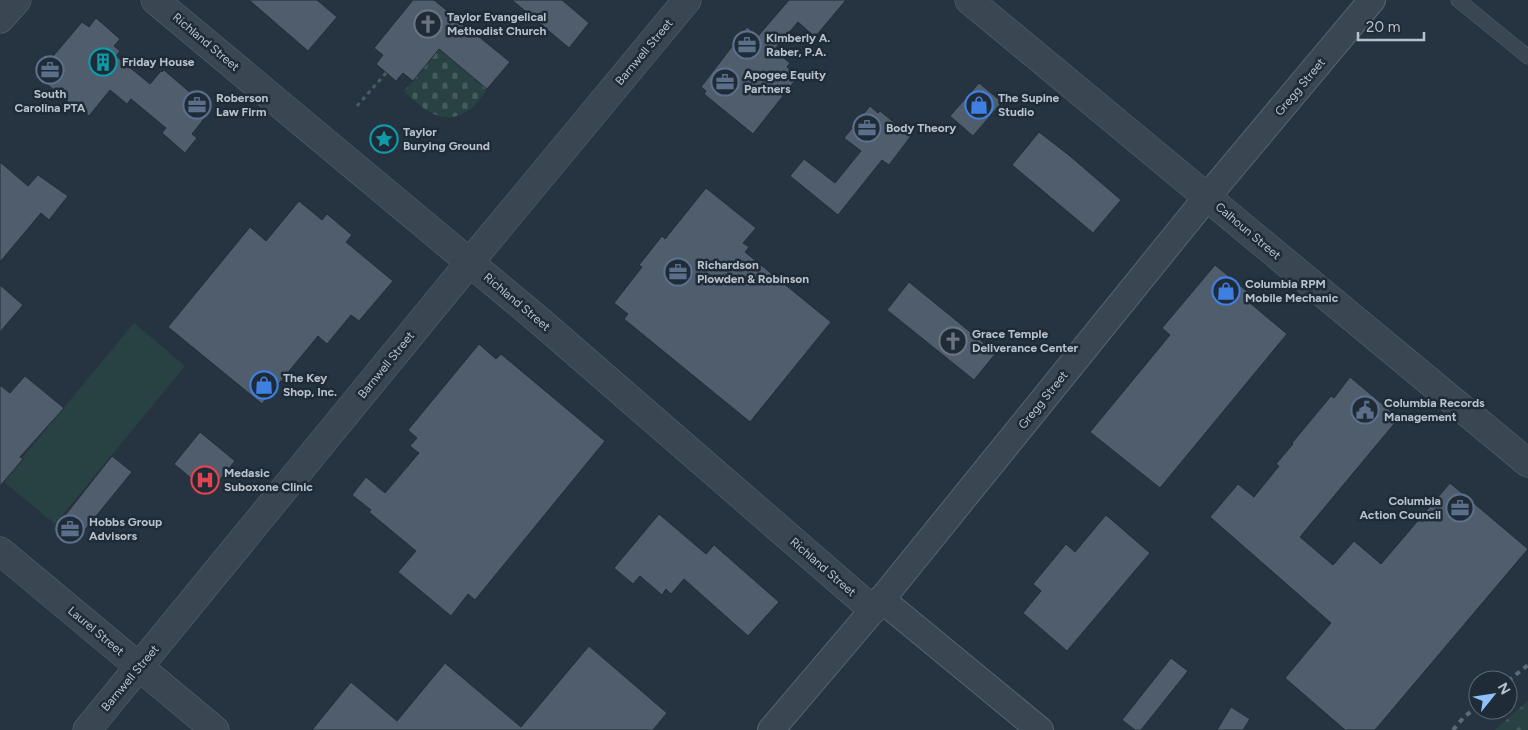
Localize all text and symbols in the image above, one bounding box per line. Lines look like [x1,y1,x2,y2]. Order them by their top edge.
church icon: Taylor Evangelical Methodist Church [413,9,443,39]
street label: Richland Street [170,10,242,74]
place label: Taylor Evangelical Methodist Church [447,10,547,38]
scale bar [1358,10,1424,42]
street label: Barnwell Street [612,16,676,88]
text: 20 m [1366,18,1400,36]
office icon: Kimberly A. Raber, P.A. [732,30,762,60]
place label: Kimberly A. Raber, P.A. [766,31,830,59]
building icon: Friday House [88,47,118,77]
office icon: South Carolina PTA [35,55,65,85]
place label: Friday House [122,55,195,69]
street label: Gregg Street [1272,55,1328,118]
office icon: Apogee Equity Partners [710,67,740,97]
place label: Apogee Equity Partners [744,68,826,96]
place label: South Carolina PTA [15,87,86,115]
office icon: Roberson Law Firm [182,90,212,120]
shop icon: The Supine Studio [964,90,994,120]
place label: Roberson Law Firm [216,91,269,119]
place label: The Supine Studio [998,91,1060,119]
office icon: Body Theory [852,113,882,143]
place label: Body Theory [886,121,956,135]
place icon: Taylor Burying Ground [369,124,399,154]
place label: Taylor Burying Ground [403,125,490,153]
street label: Calhoun Street [1212,200,1284,263]
office icon: Richardson Plowden & Robinson [663,257,693,287]
place label: Richardson Plowden & Robinson [697,258,809,286]
street label: Richland Street [481,270,553,334]
shop icon: Columbia RPM Mobile Mechanic [1211,276,1241,306]
place label: Columbia RPM Mobile Mechanic [1245,277,1339,305]
church icon: Grace Temple Deliverance Center [938,326,968,356]
place label: Grace Temple Deliverance Center [972,327,1079,355]
street label: Barnwell Street [355,328,417,401]
street label: Gregg Street [1015,368,1071,432]
shop icon: The Key Shop, Inc. [249,370,279,400]
place label: The Key Shop, Inc. [283,371,337,399]
public building icon: Columbia Records Management [1350,395,1380,425]
place label: Columbia Records Management [1384,396,1485,424]
hospital icon: Medasic Suboxone Clinic [190,465,220,495]
place label: Medasic Suboxone Clinic [224,466,313,494]
office icon: Columbia Action Council [1445,493,1475,523]
place label: Columbia Action Council [1359,494,1441,522]
office icon: Hobbs Group Advisors [55,514,85,544]
place label: Hobbs Group Advisors [89,515,162,543]
street label: Richland Street [787,535,859,600]
street label: Laurel Street [65,604,127,659]
street label: Barnwell Street [98,642,162,714]
north arrow [1468,670,1518,720]
text: N [1494,680,1514,698]

